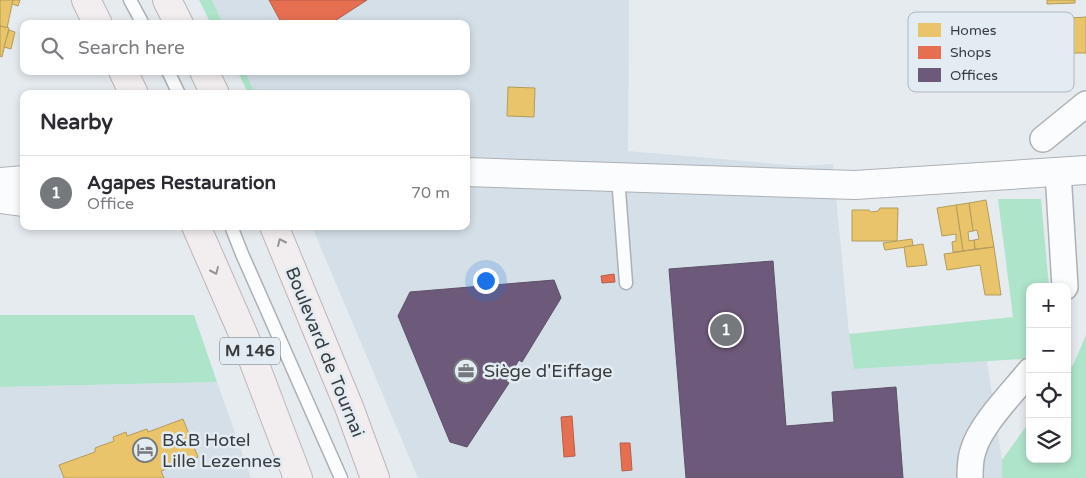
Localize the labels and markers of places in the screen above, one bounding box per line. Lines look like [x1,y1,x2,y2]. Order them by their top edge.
pin: 1 [710,311,742,349]
office icon: Siège d'Eiffage [453,358,479,384]
place label: Siège d'Eiffage [484,360,612,382]
place label: B&B Hotel Lille Lezennes [162,429,281,472]
hotel icon: B&B Hotel Lille Lezennes [132,437,158,463]

